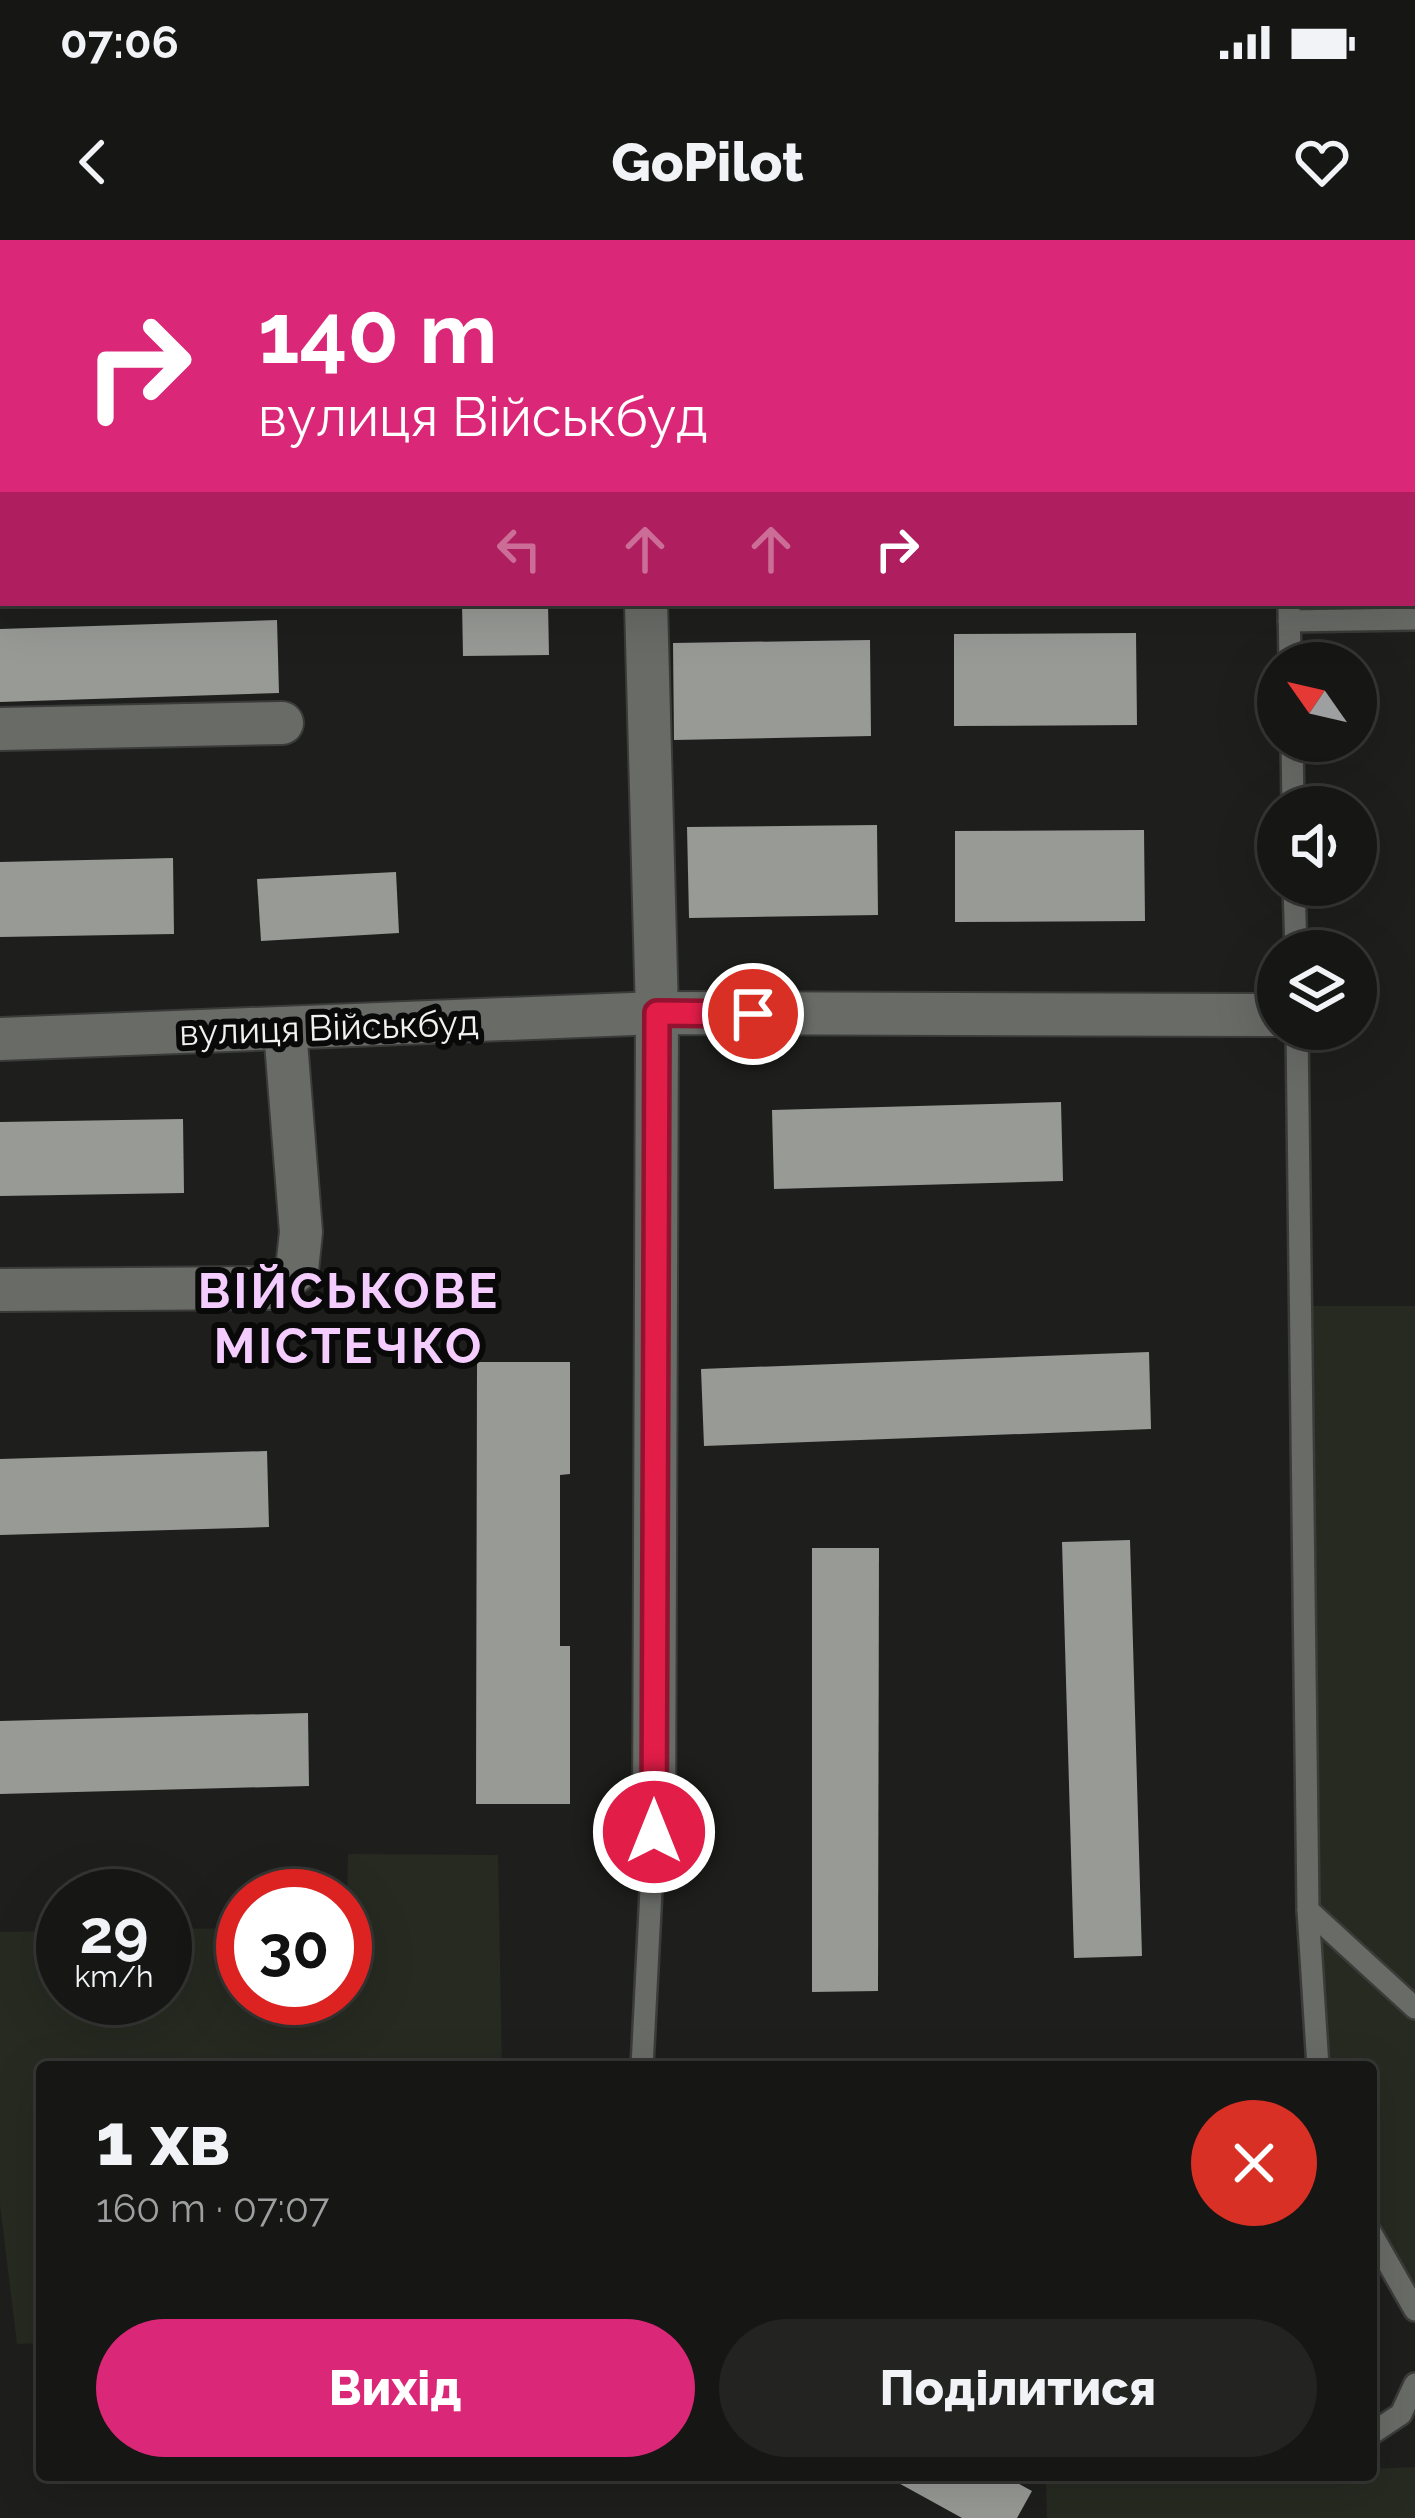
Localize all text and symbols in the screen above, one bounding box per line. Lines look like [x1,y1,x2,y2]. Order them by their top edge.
text: 07:06 [60,16,179,69]
icon: back [60,129,126,195]
icon: heart [1289,129,1355,195]
text: GoPilot [611,130,804,194]
text: 140 m [258,284,497,383]
icon: right [60,288,216,444]
text: вулиця Військбуд [258,385,708,449]
icon: left [486,516,552,582]
icon: ahead [612,516,678,582]
icon: ahead [738,516,804,582]
icon: right [864,516,930,582]
north arrow [1257,642,1377,762]
map controls [1257,642,1377,1050]
button: sound [1257,786,1377,906]
button: layers [1257,930,1377,1050]
pin [702,963,804,1065]
icon: arrive [720,981,786,1047]
street label: вулиця Військбуд [179,1001,479,1053]
district label: ВІЙСЬКОВЕ МІСТЕЧКО [198,1263,500,1374]
position arrow [591,1769,717,1895]
speed limit sign: 30 [216,1869,372,2025]
text: 29 [79,1897,149,1967]
text: km/h [74,1959,154,1994]
text: 1 хв [96,2097,231,2182]
button: close [1191,2100,1317,2226]
text: 160 m · 07:07 [96,2185,329,2231]
button: Вихід [96,2319,695,2457]
button: Поділитися [719,2319,1317,2457]

